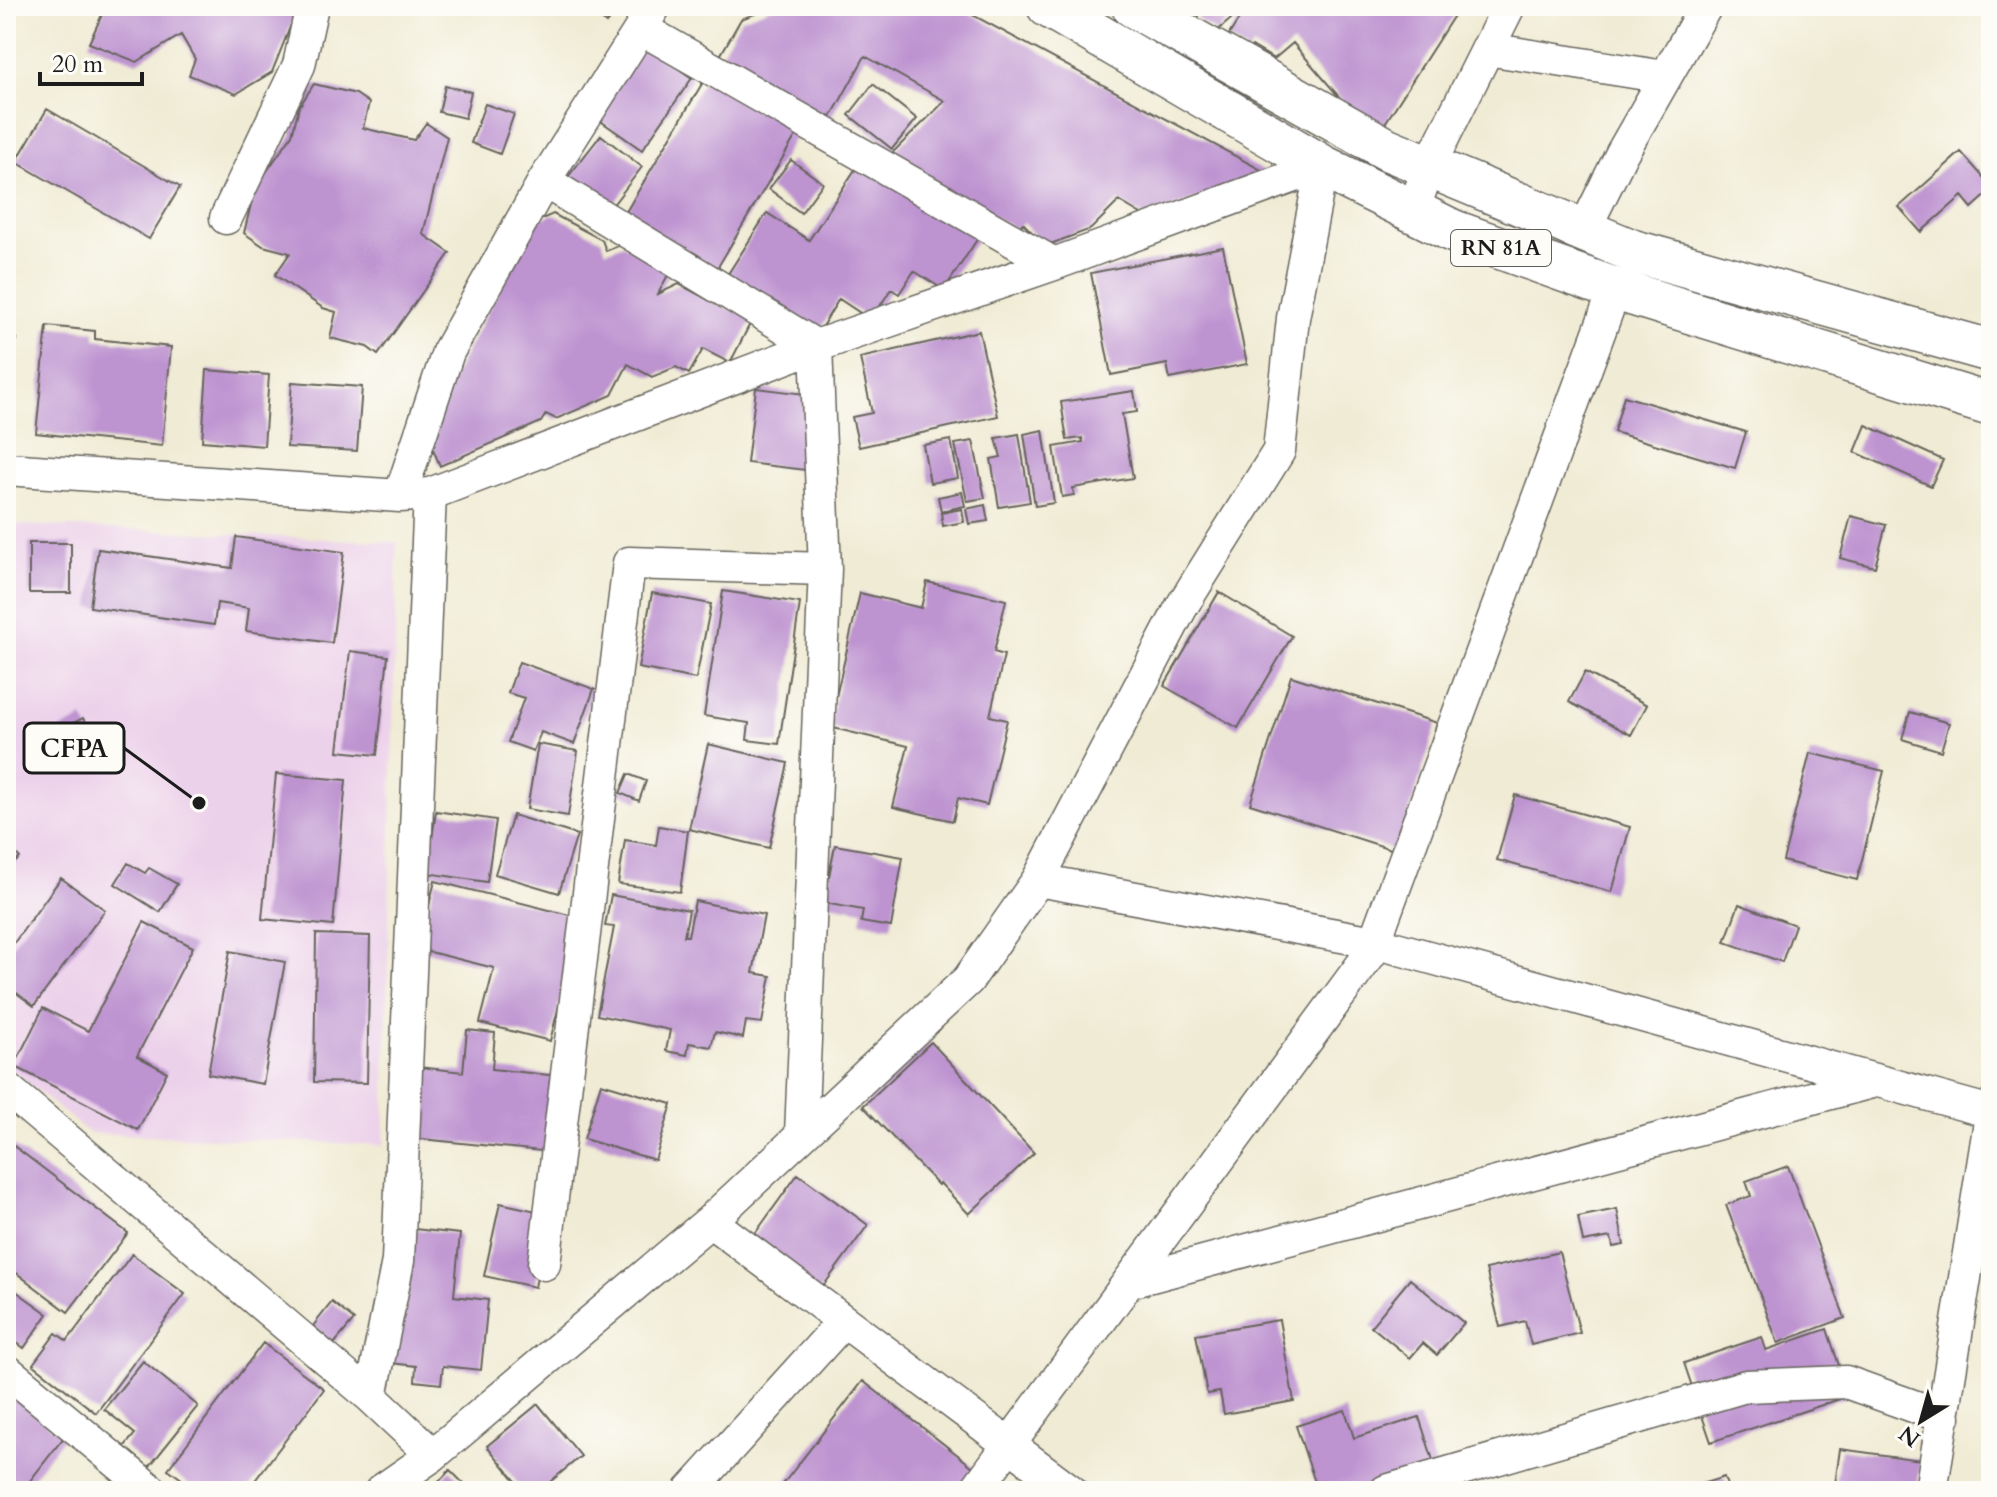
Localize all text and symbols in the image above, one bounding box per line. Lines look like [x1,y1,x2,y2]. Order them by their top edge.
scale bar [40,36,142,86]
text: 20 m [52,48,104,81]
road number: RN 81A [1451,230,1551,266]
callout: CFPA [24,723,124,773]
text: CFPA [40,731,109,766]
north arrow [1881,1381,1961,1461]
text: N [1893,1418,1926,1454]

